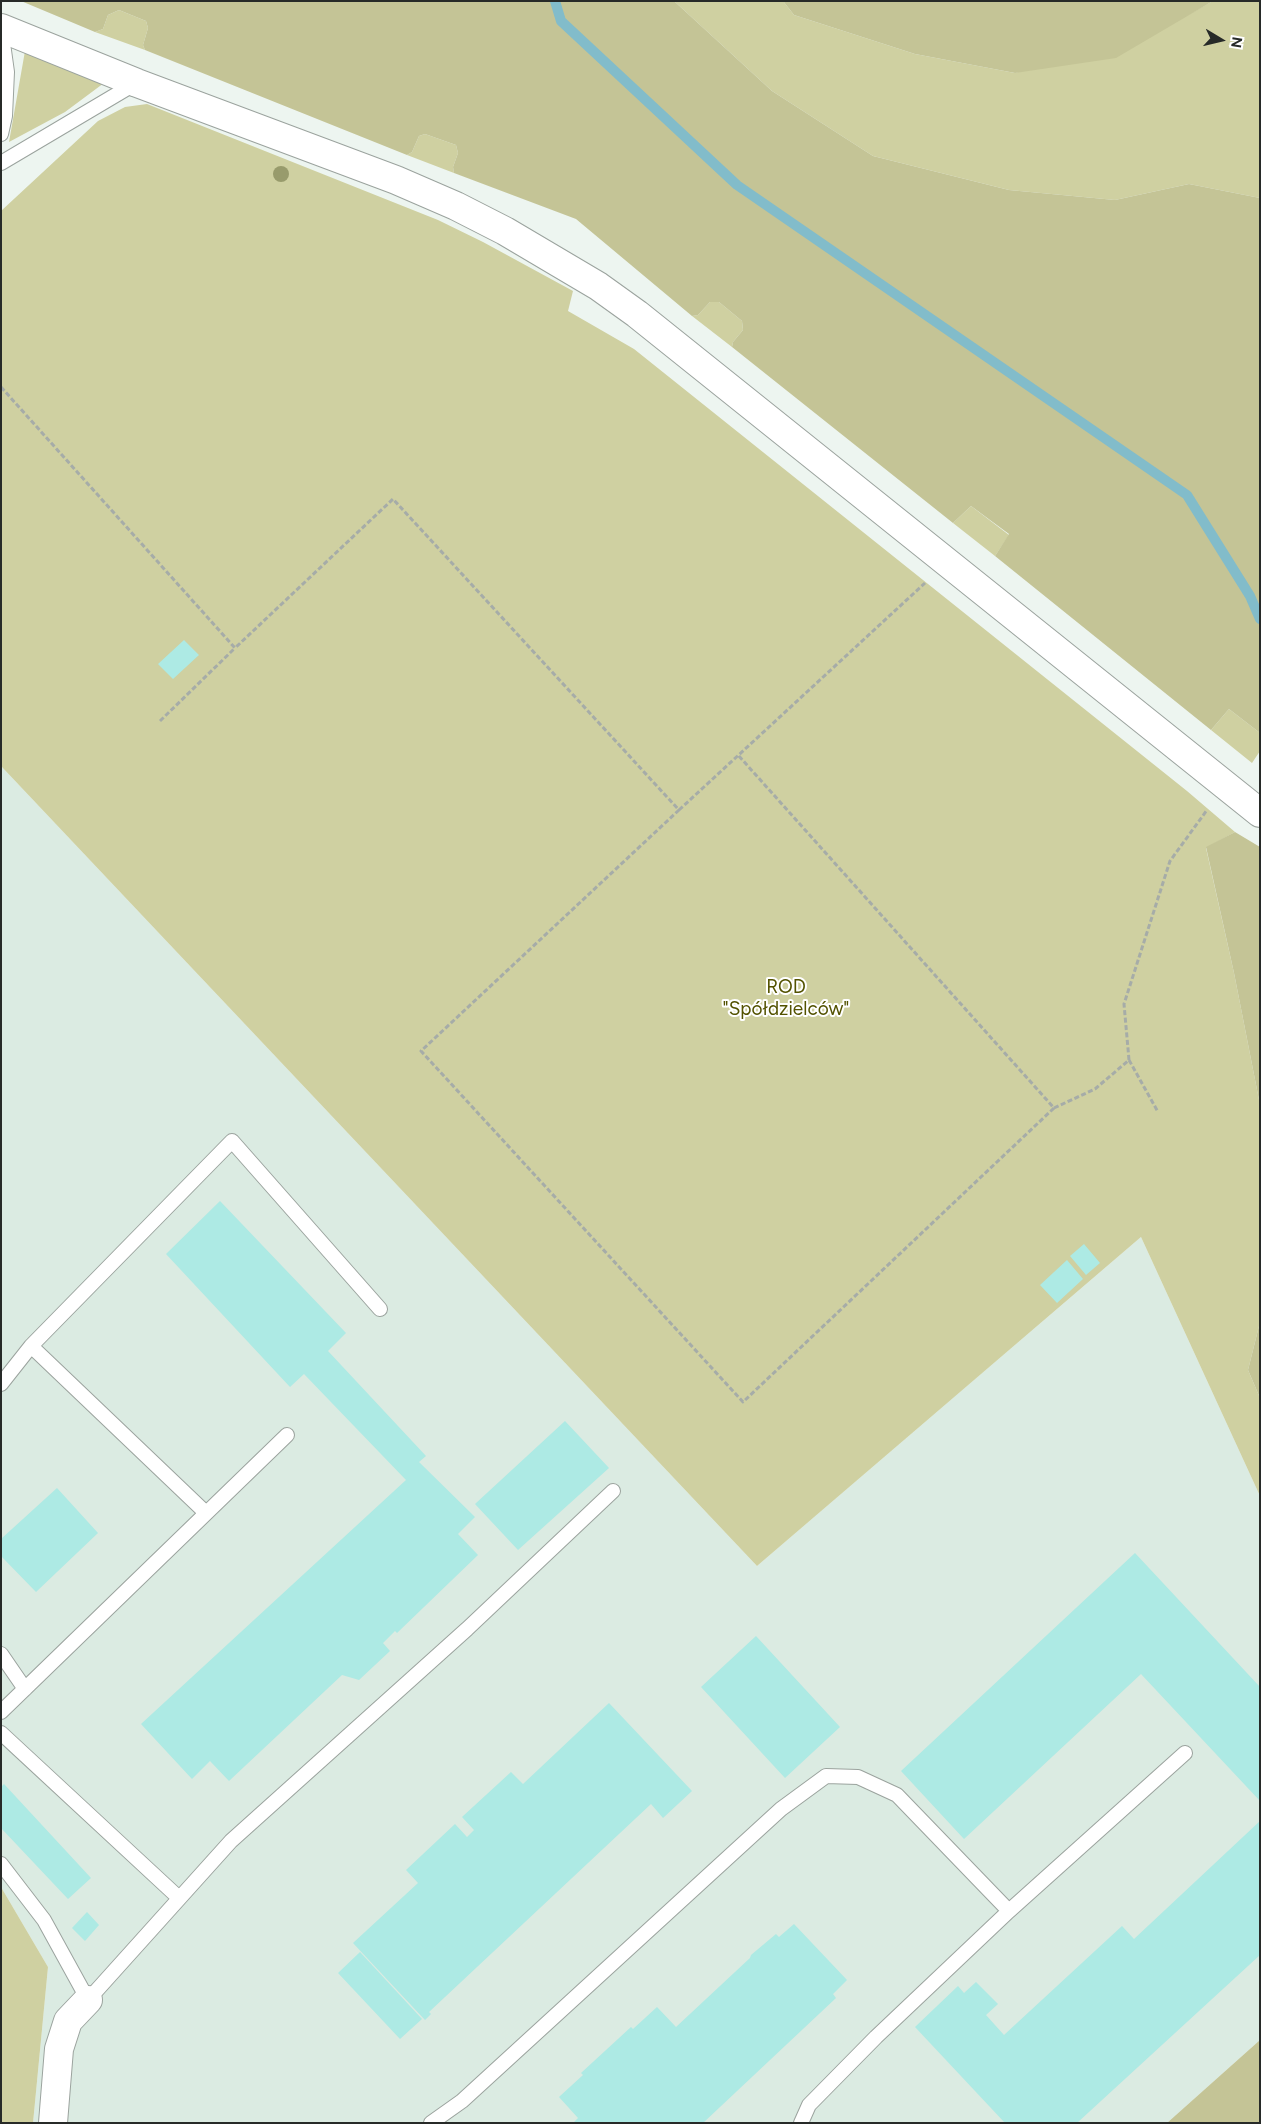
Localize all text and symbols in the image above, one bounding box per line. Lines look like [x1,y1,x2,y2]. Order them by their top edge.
north arrow [1196,15,1246,65]
text: N [1227,36,1246,49]
park label: ROD "Spółdzielców" [723,976,849,1020]

